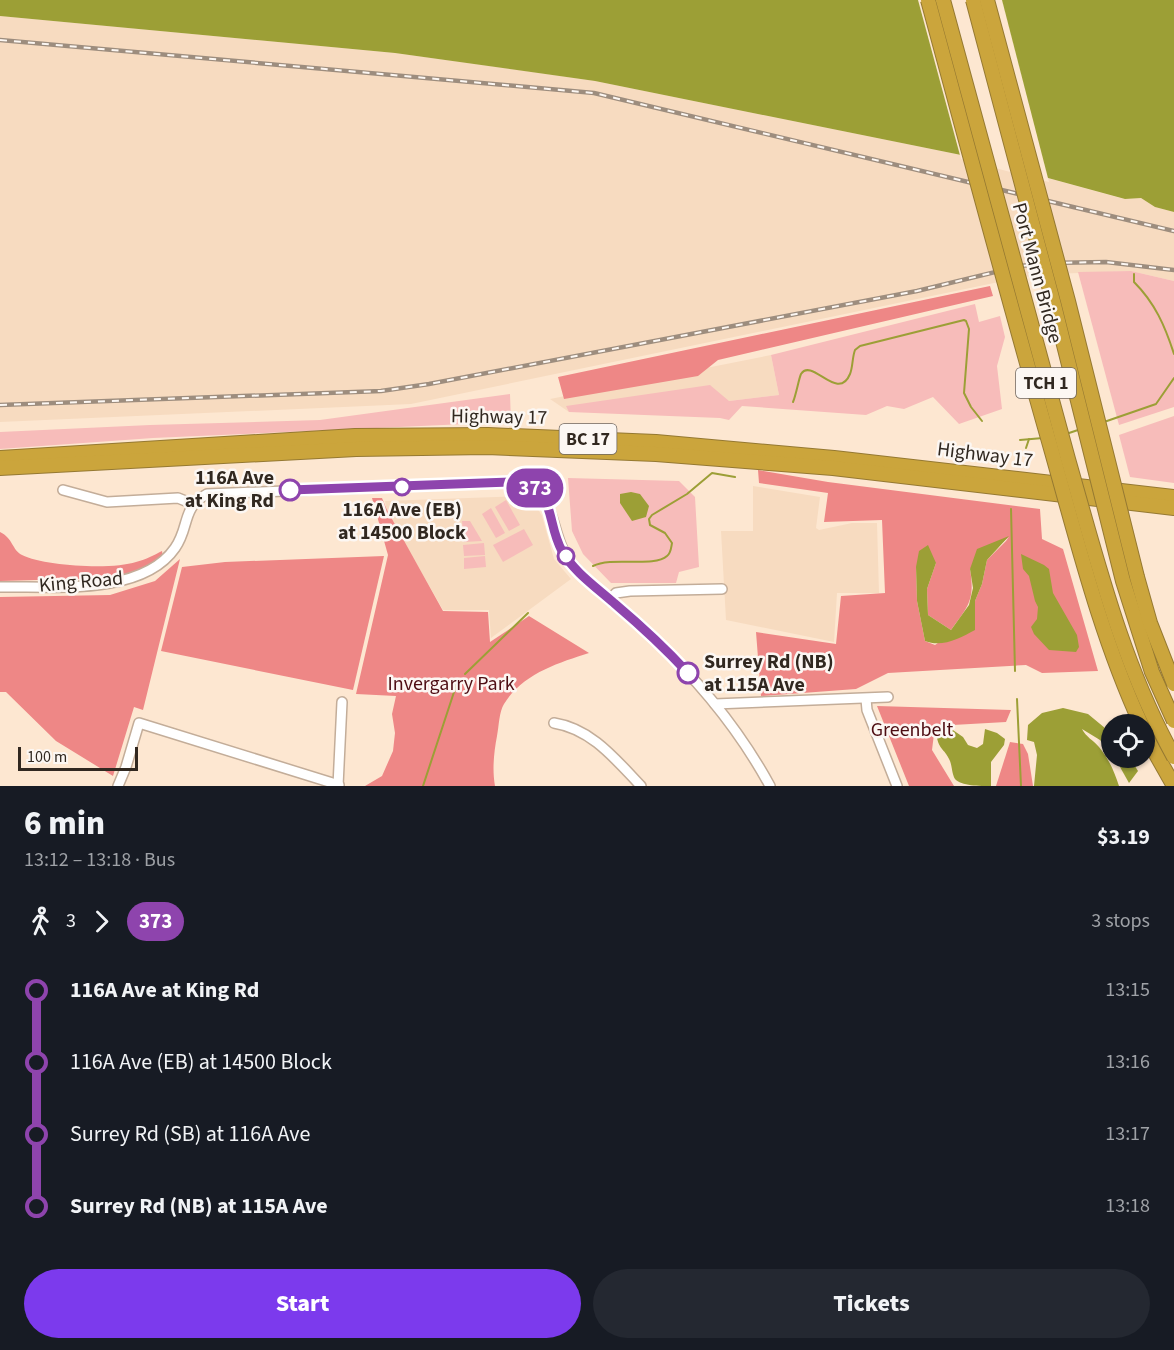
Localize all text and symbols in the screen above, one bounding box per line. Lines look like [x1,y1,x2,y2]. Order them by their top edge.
street label: Port Mann Bridge [1005,200,1069,346]
road number: TCH 1 [1016,368,1076,398]
street label: Highway 17 [451,402,547,432]
road number: BC 17 [560,424,616,454]
street label: Highway 17 [935,435,1035,475]
place label: 116A Ave at King Rd [185,464,274,515]
line badge: 373 [500,468,570,508]
text: 373 [518,473,552,503]
marker: 116A Ave (EB) at 14500 Block [393,478,411,496]
marker: 116A Ave at King Rd [279,479,301,501]
place label: 116A Ave (EB) at 14500 Block [338,496,466,547]
unlabelled marker [557,547,575,565]
street label: King Road [38,564,124,600]
place label: Surrey Rd (NB) at 115A Ave [704,648,834,699]
marker: Surrey Rd (NB) at 115A Ave [677,662,699,684]
park label: Invergarry Park [387,670,515,698]
map controls [1101,714,1155,768]
button: locate [1101,714,1155,768]
park label: Greenbelt [871,716,954,744]
scale bar [18,744,138,772]
text: 100 m [27,746,67,768]
text: 6 min [24,800,105,847]
text: $3.19 [1097,821,1150,853]
text: 13:12 – 13:18 · Bus [24,846,175,874]
icon: walk [24,905,57,938]
icon: forward [85,905,118,938]
text: 373 [139,906,172,936]
text: 3 [66,907,76,935]
text: 3 stops [1091,907,1150,935]
text: 116A Ave at King Rd [70,974,259,1006]
text: 13:15 [1105,976,1150,1004]
text: 116A Ave (EB) at 14500 Block [70,1046,332,1078]
text: 13:16 [1105,1048,1150,1076]
text: Surrey Rd (SB) at 116A Ave [70,1118,310,1150]
text: 13:17 [1105,1120,1150,1148]
text: Surrey Rd (NB) at 115A Ave [70,1190,328,1222]
text: 13:18 [1105,1192,1150,1220]
button: Start [24,1269,581,1338]
button: Tickets [593,1269,1150,1338]

